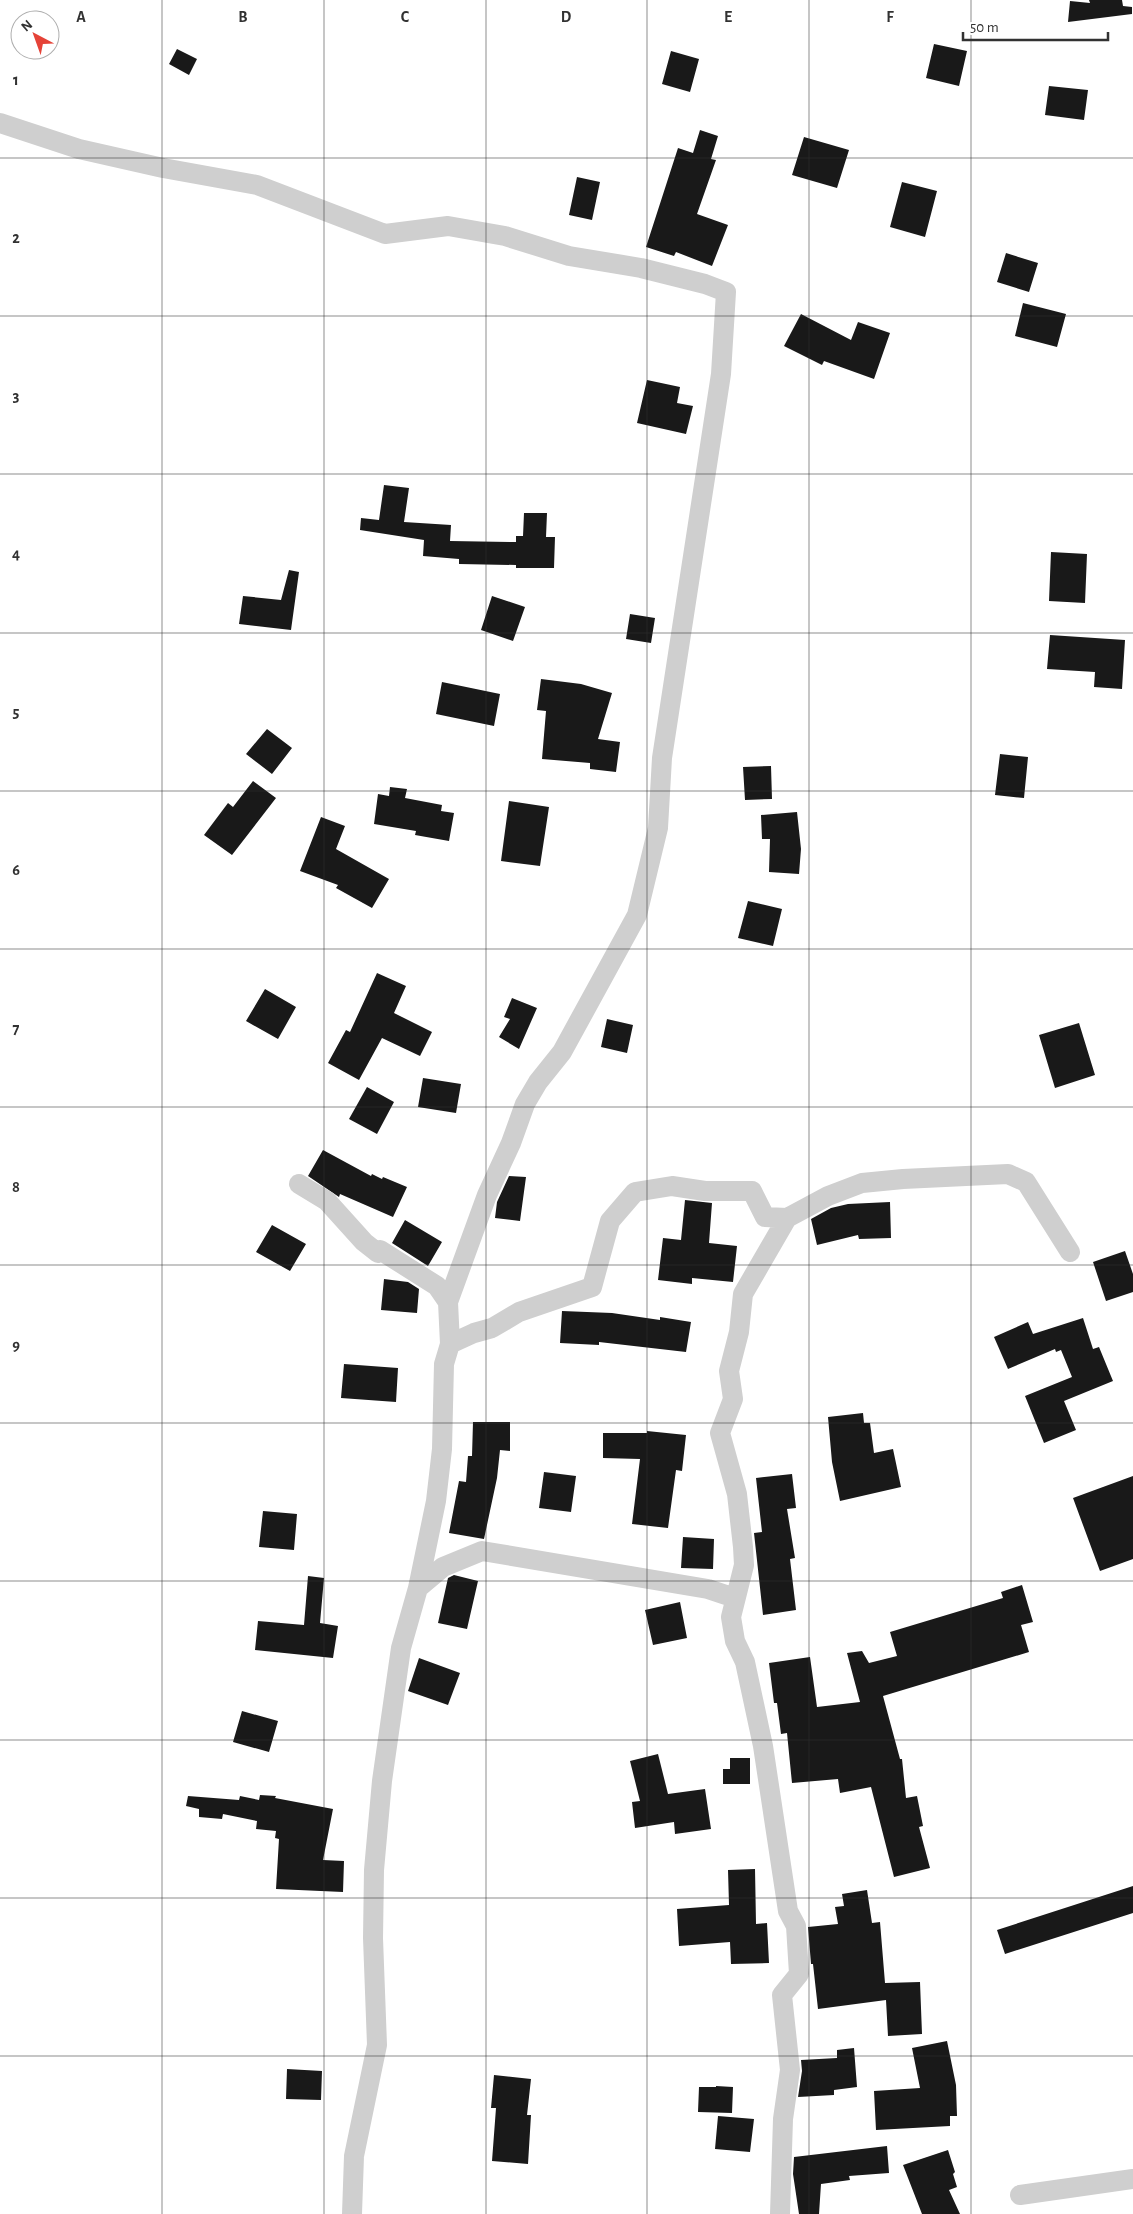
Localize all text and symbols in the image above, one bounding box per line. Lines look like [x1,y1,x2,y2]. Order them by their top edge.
text: A [76,9,86,25]
text: B [238,9,248,25]
text: C [401,9,410,25]
text: D [561,9,572,25]
text: E [724,9,732,25]
text: F [886,9,894,25]
north arrow [10,10,60,60]
scale bar [963,10,1108,42]
text: N [19,17,35,34]
text: 50 m [970,20,999,35]
text: 1 [13,72,19,88]
text: 2 [12,230,20,246]
text: 3 [13,388,20,404]
text: 4 [12,546,20,562]
text: 5 [13,704,20,720]
text: 6 [12,862,20,878]
text: 7 [13,1021,20,1037]
text: 8 [12,1179,20,1195]
text: 9 [12,1337,20,1353]

